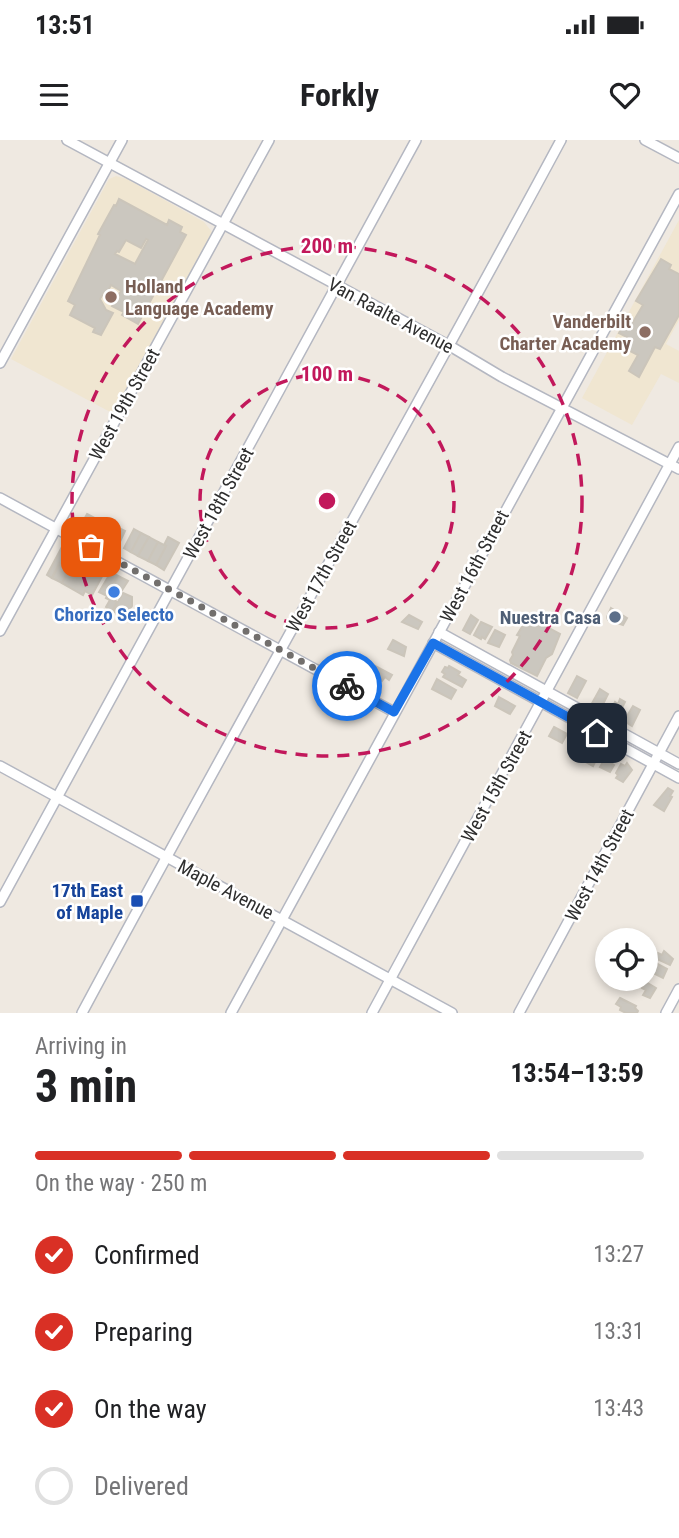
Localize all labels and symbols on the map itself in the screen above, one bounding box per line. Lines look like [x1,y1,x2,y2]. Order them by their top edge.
text: 200 m [301,234,353,258]
street label: Van Raalte Avenue [324,273,458,358]
place label: Holland Language Academy [125,275,274,320]
marker: Holland Language Academy [103,289,119,305]
place label: Vanderbilt Charter Academy [499,310,632,355]
marker: Vanderbilt Charter Academy [637,324,653,340]
street label: West 19th Street [84,344,165,464]
text: 100 m [301,362,353,386]
street label: West 18th Street [178,443,259,563]
centre of rings [315,489,339,513]
street label: West 16th Street [435,506,514,626]
street label: West 17th Street [281,516,362,636]
pin [61,517,121,577]
marker: Chorizo Selecto [106,584,122,600]
place label: Chorizo Selecto [54,603,174,626]
place label: Nuestra Casa [500,606,601,629]
marker: Nuestra Casa [607,609,623,625]
courier [312,651,382,721]
pin [567,703,627,763]
street label: West 15th Street [456,726,537,846]
street label: West 14th Street [560,805,639,925]
street label: Maple Avenue [174,855,278,924]
place label: 17th East of Maple [52,879,123,924]
marker: 17th East of Maple [129,893,145,909]

